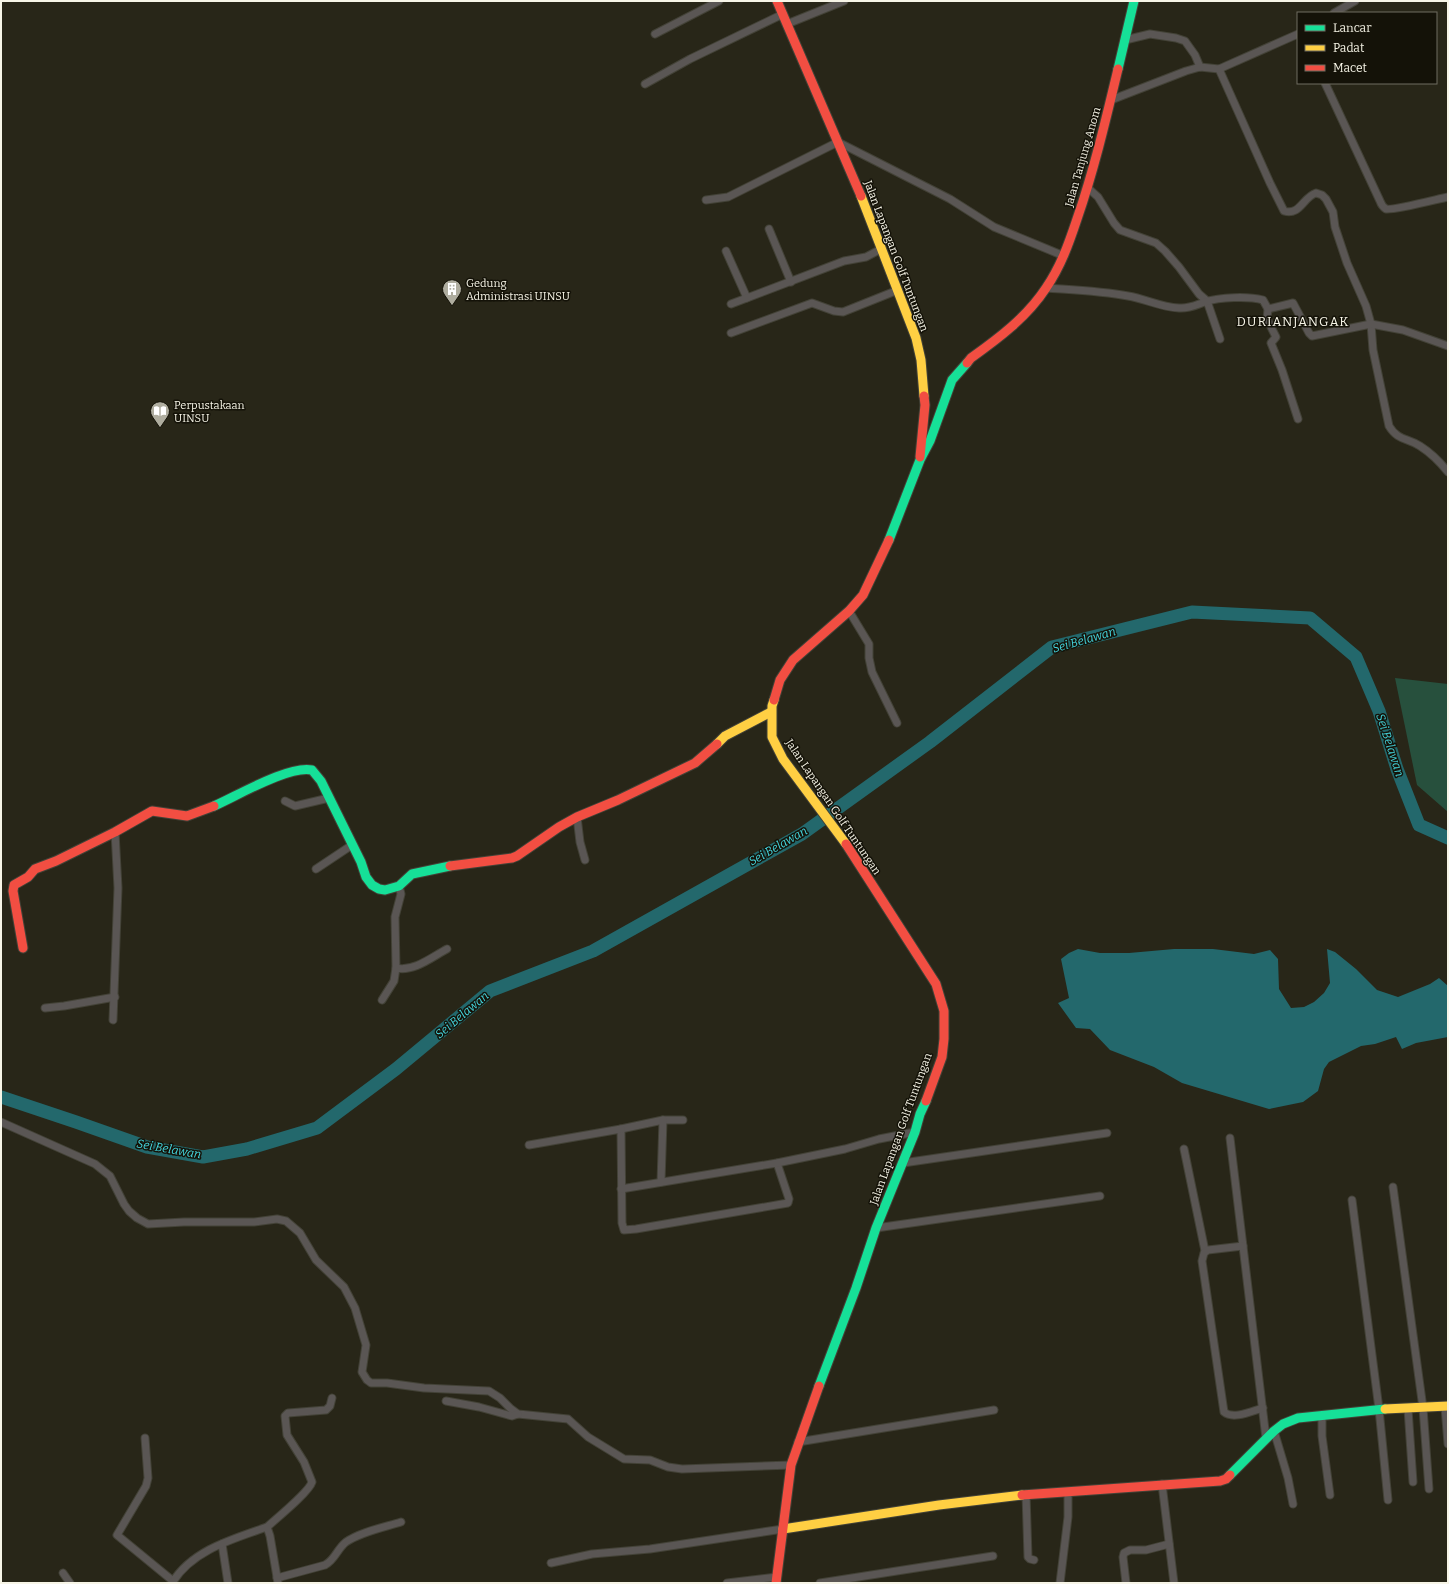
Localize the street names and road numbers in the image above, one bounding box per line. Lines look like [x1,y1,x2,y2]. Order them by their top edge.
street label: Jalan Tanjung Anom [1062,105,1104,209]
street label: Jalan Lapangan Golf Tuntungan [861,178,931,333]
street label: Jalan Lapangan Golf Tuntungan [782,736,883,877]
street label: Jalan Lapangan Golf Tuntungan [867,1051,935,1208]

